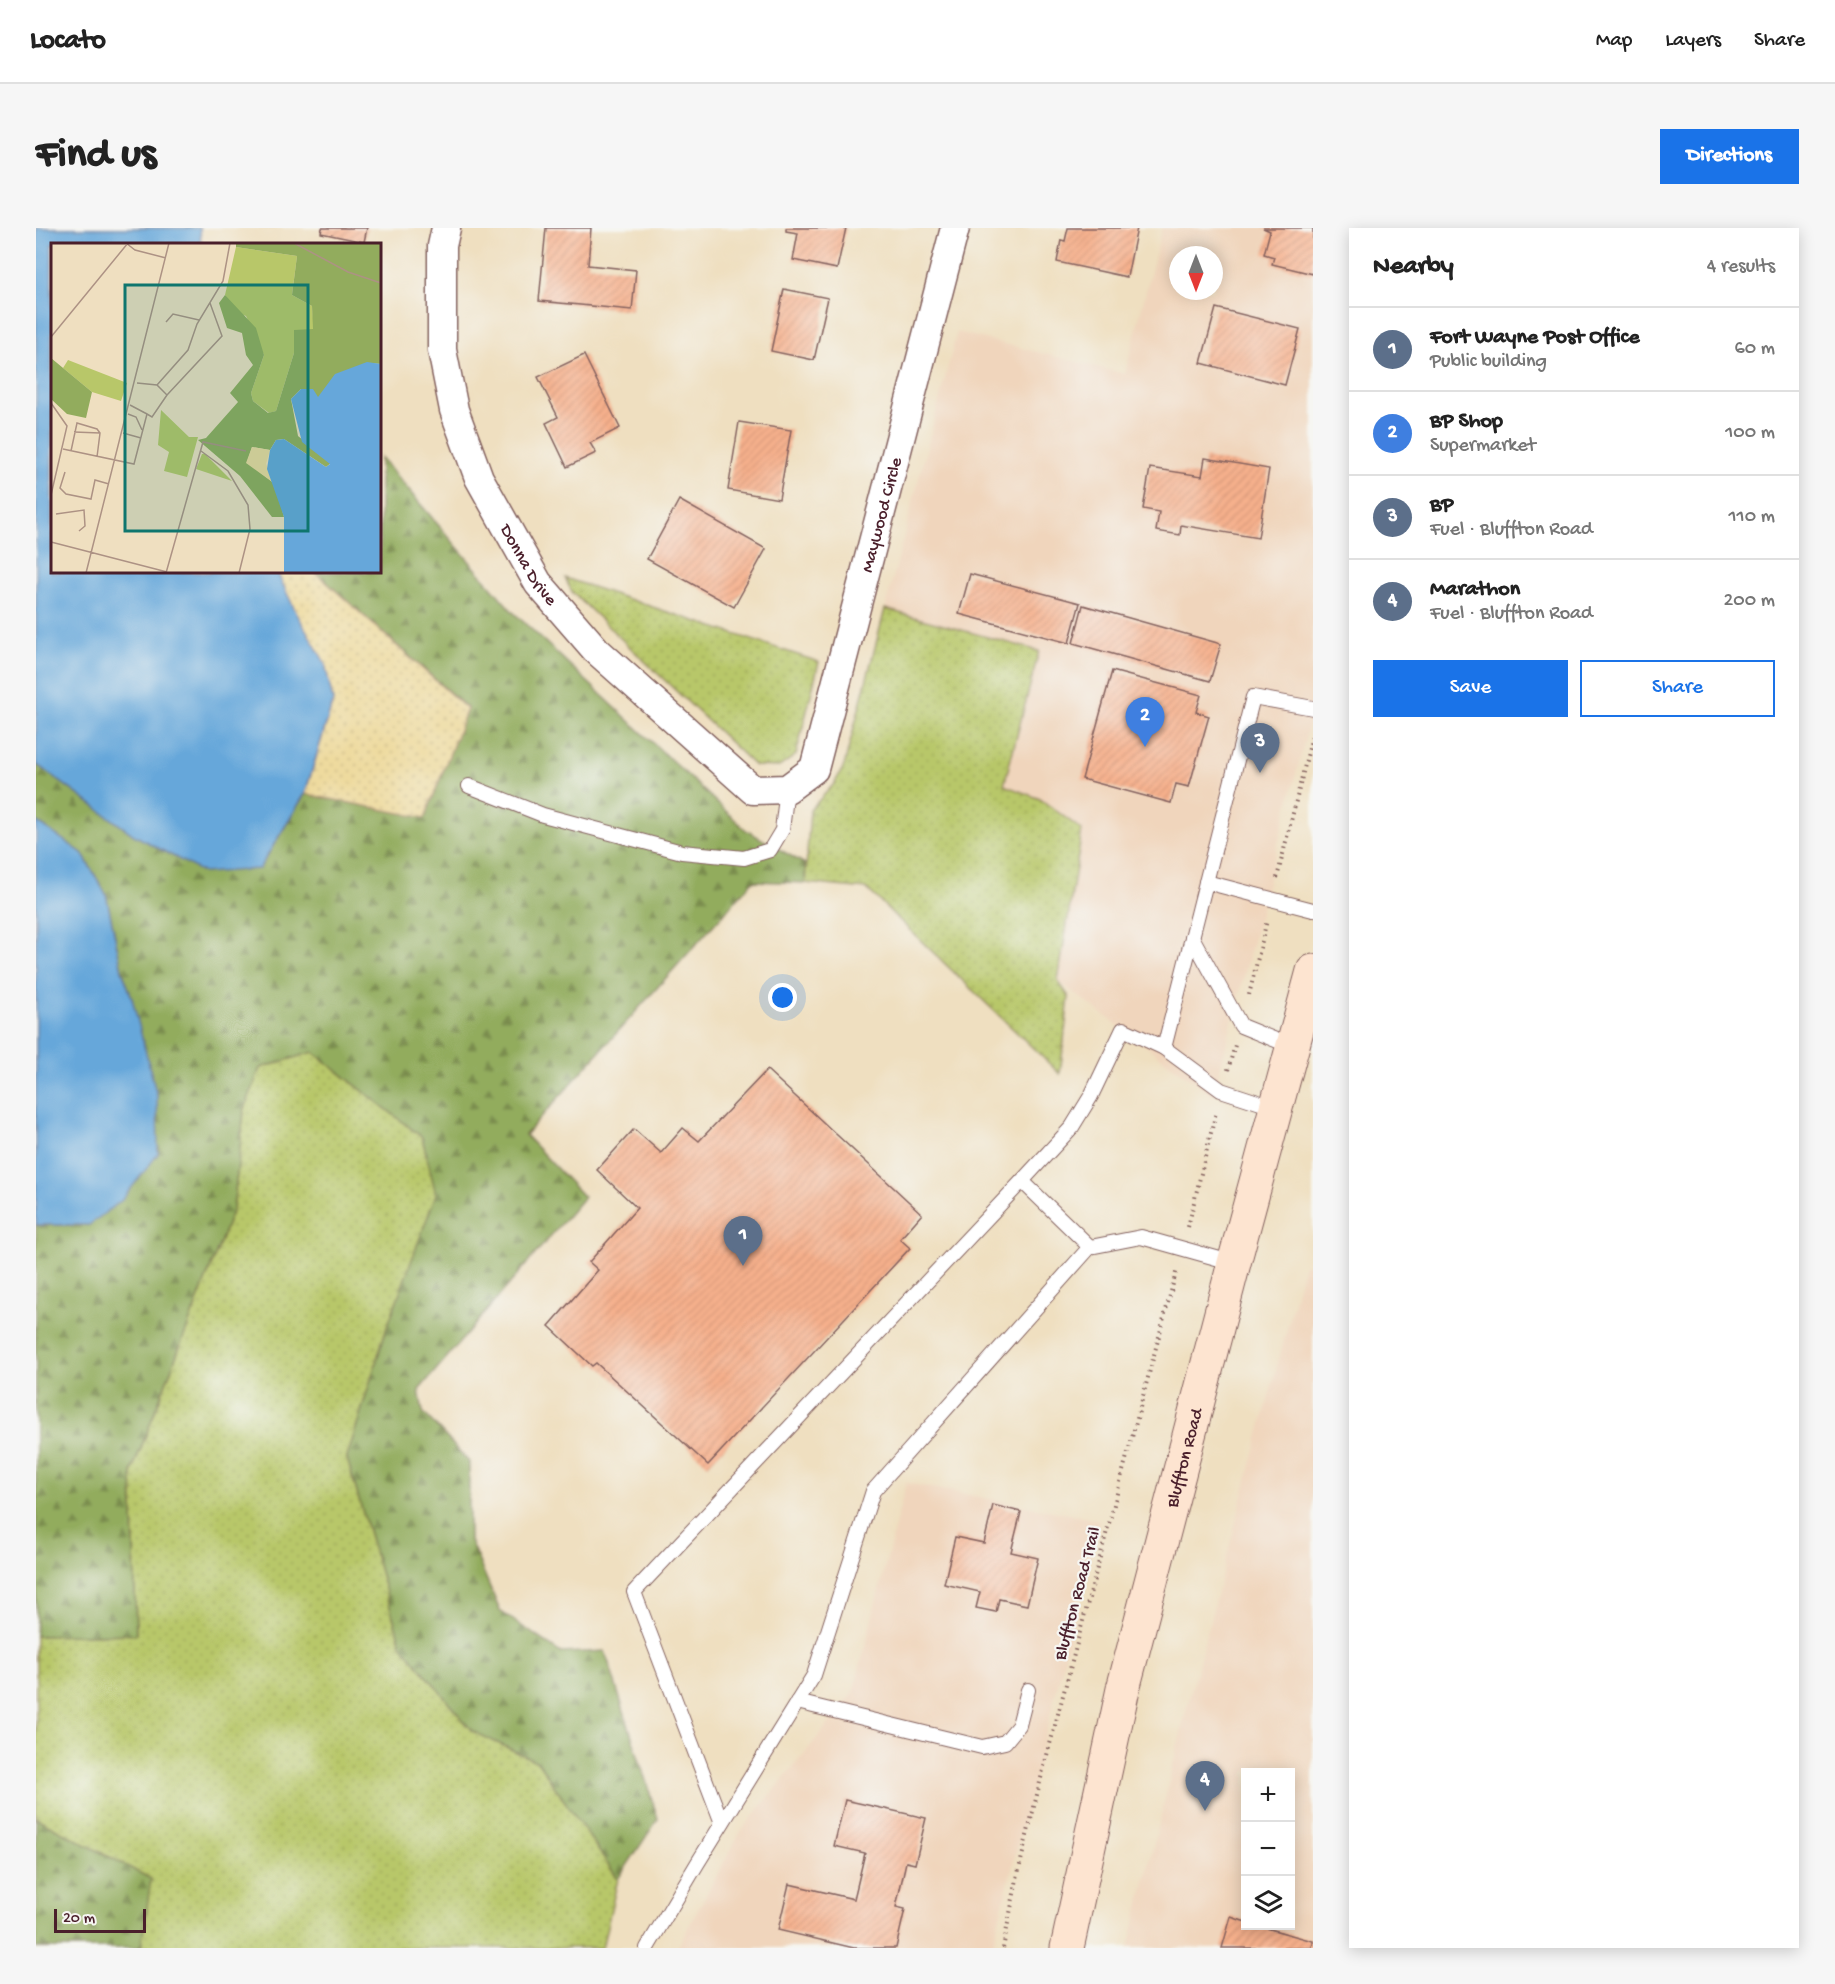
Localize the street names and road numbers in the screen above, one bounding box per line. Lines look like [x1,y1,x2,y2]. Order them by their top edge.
street label: Maywood Circle [858,455,908,575]
street label: Donna Drive [494,520,561,611]
street label: Bluffton Road [1162,1405,1209,1511]
street label: Bluffton Road Trail [1050,1525,1106,1663]

